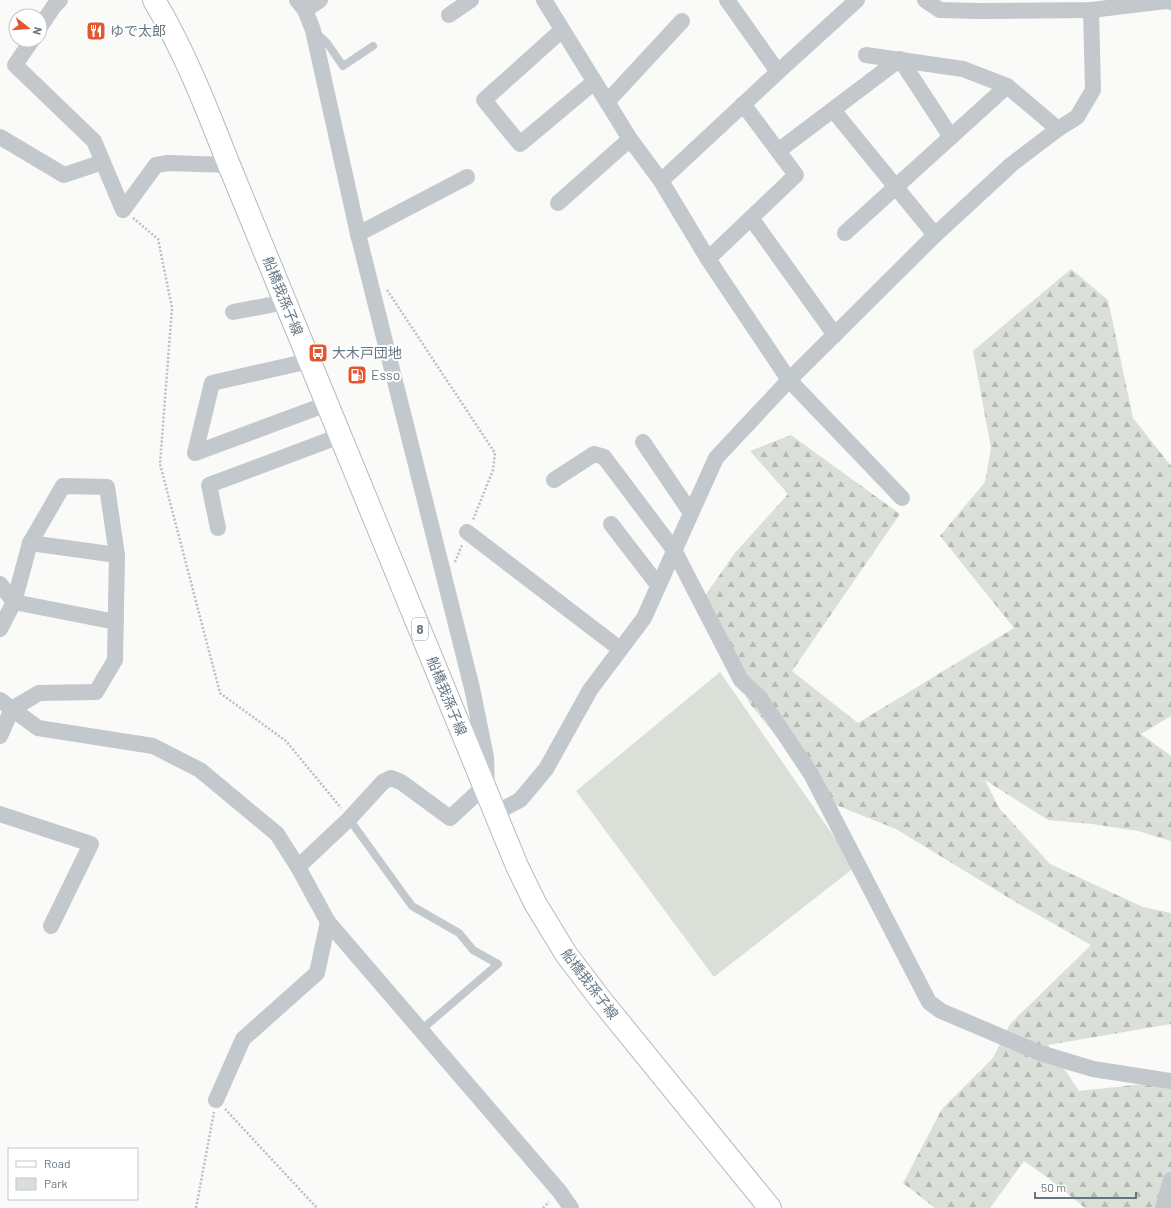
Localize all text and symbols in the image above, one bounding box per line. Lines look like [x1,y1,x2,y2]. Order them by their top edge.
north arrow [8,8,48,48]
restaurant icon: ゆで太郎 [85,20,107,42]
place label: ゆで太郎 [110,22,166,39]
text: N [31,26,45,36]
street label: 船橋我孫子線 [260,254,307,338]
bus stop icon: 大木戸団地 [307,342,329,364]
place label: 大木戸団地 [332,344,402,361]
fuel station icon: Esso [346,364,368,386]
place label: Esso [371,366,400,383]
road number: 8 [412,618,428,640]
street label: 船橋我孫子線 [424,654,471,738]
street label: 船橋我孫子線 [558,945,622,1022]
legend [8,1148,138,1200]
text: Road [44,1156,71,1170]
scale bar [1035,1174,1136,1200]
text: Park [44,1176,68,1190]
text: 50 m [1041,1180,1066,1194]

